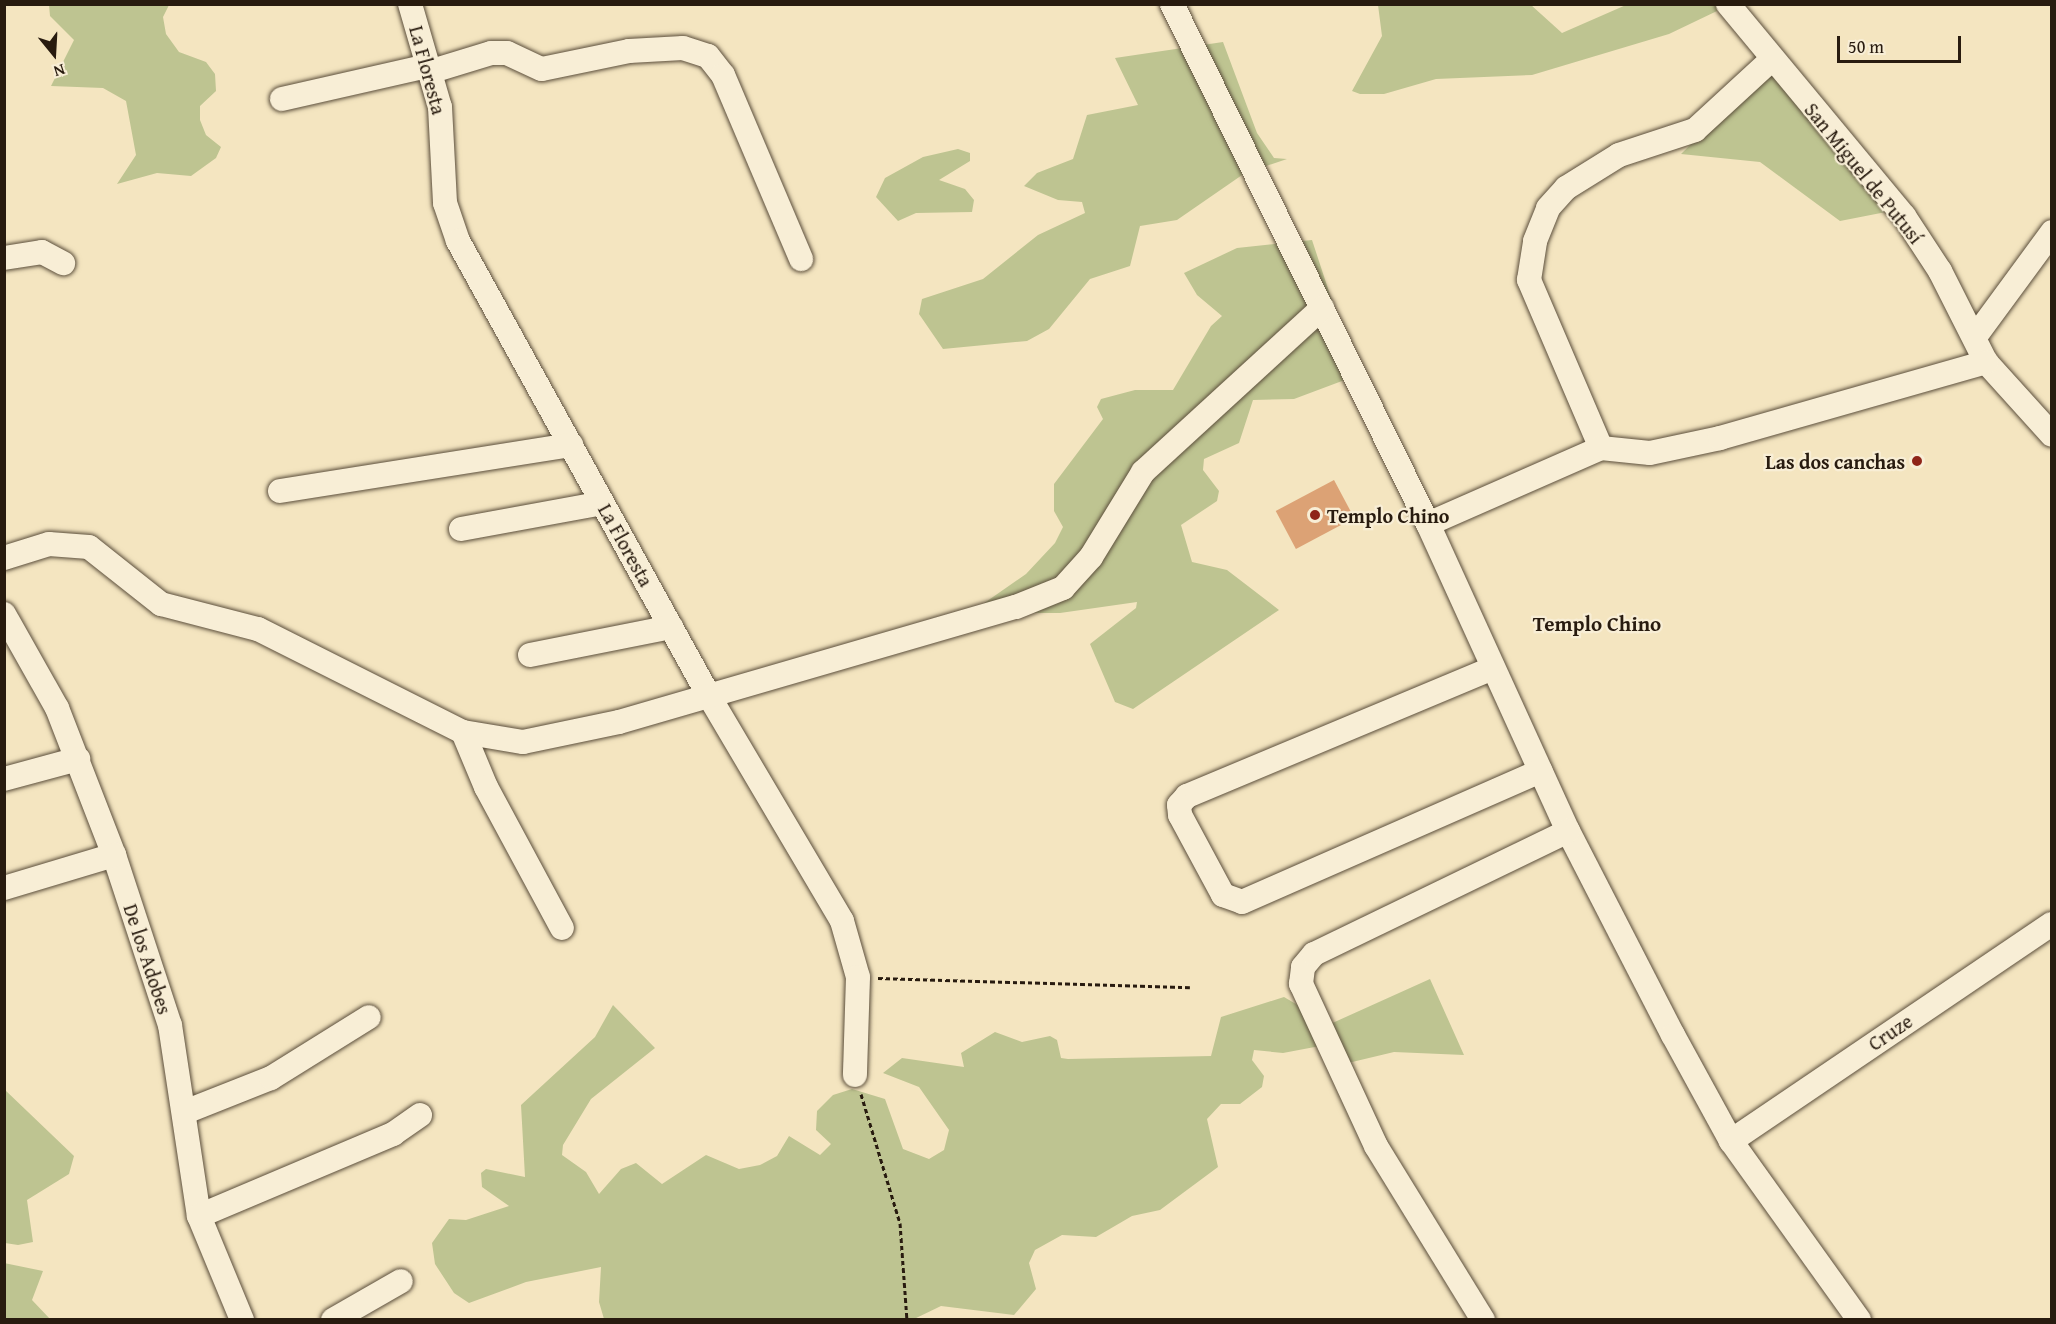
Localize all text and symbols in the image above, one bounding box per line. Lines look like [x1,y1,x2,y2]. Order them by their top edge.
street label: La Floresta [405,23,451,117]
north arrow [24,24,84,84]
scale bar [1840,24,1964,62]
text: 50 m [1848,33,1884,60]
text: N [51,58,68,84]
street label: San Miguel de Putusí [1800,98,1928,248]
place label: Las dos canchas [1765,449,1905,473]
marker: Las dos canchas [1910,454,1924,468]
street label: La Floresta [593,499,659,591]
place label: Templo Chino [1327,503,1449,527]
marker: Templo Chino [1308,508,1322,522]
district label: Templo Chino [1533,611,1661,637]
street label: De los Adobes [119,901,177,1017]
street label: Cruze [1863,1009,1917,1055]

